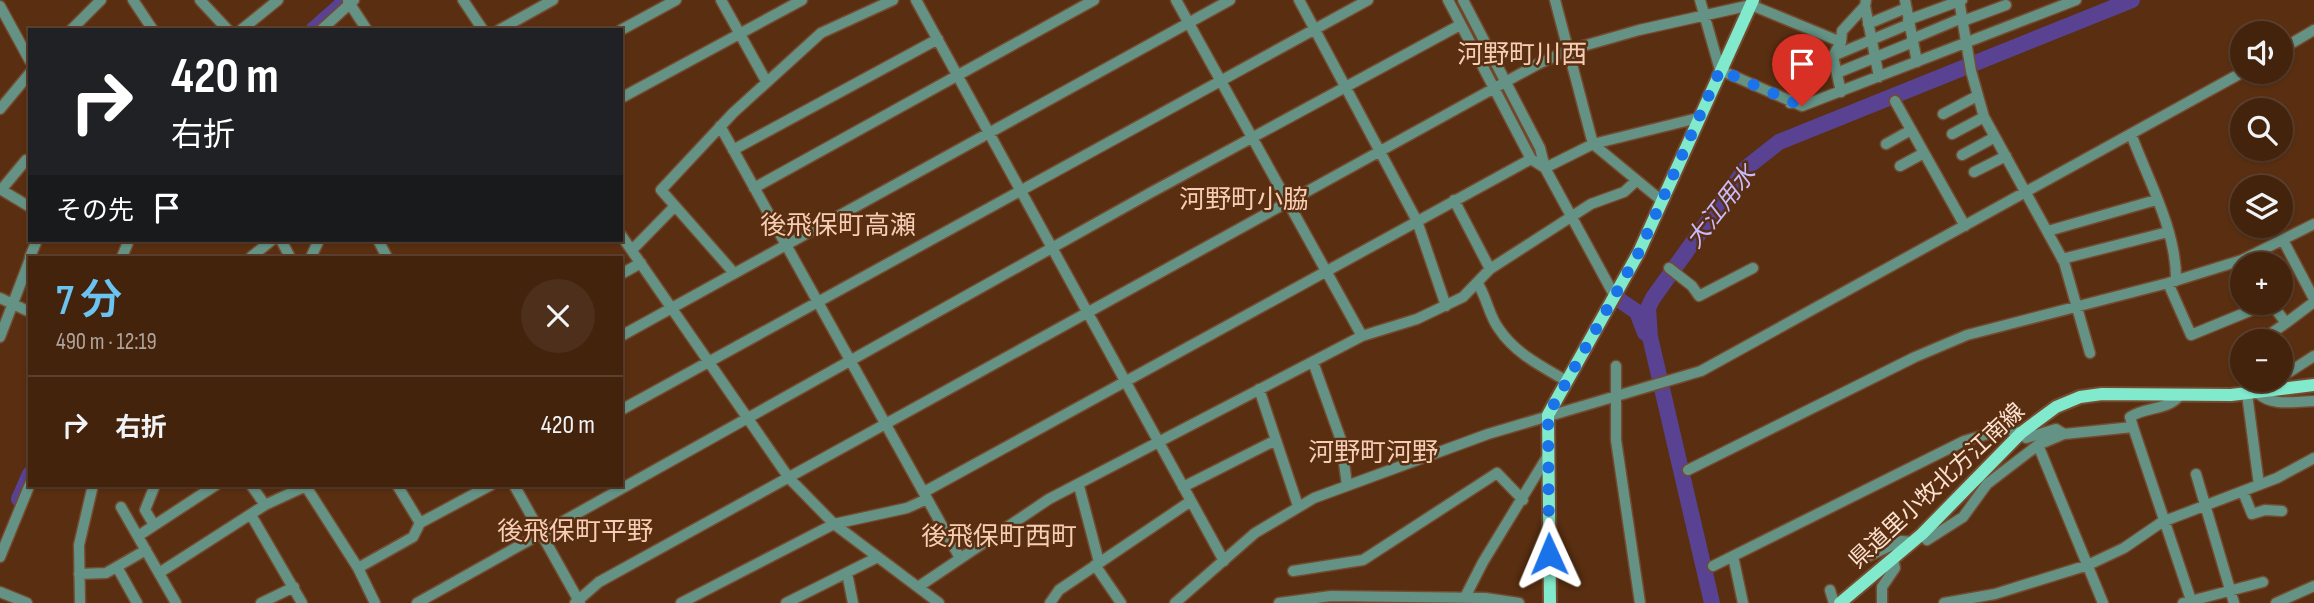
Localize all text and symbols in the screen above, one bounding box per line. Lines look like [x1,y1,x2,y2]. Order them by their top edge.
map controls [2230,21,2293,392]
button: sound [2230,21,2293,84]
pin [1772,34,1832,106]
district label: 河野町川西 [1457,40,1587,71]
icon: arrive [1783,45,1821,83]
text: 420 m [171,48,279,107]
icon: right [56,56,147,147]
button: search [2230,98,2293,161]
text: 右折 [171,116,235,155]
water label: 大江用水 [1680,158,1764,254]
button: layers [2230,175,2293,238]
district label: 河野町小脇 [1179,185,1309,216]
icon: arrive [148,189,186,227]
text: その先 [56,196,134,227]
district label: 後飛保町高瀬 [760,211,916,242]
button: + [2230,252,2293,315]
text: 7 分 [56,276,122,327]
button: close [521,279,595,353]
text: 490 m · 12:19 [56,328,157,356]
button: − [2230,329,2293,392]
street label: 県道里小牧北方江南線 [1843,397,2031,575]
icon: right [56,406,94,444]
text: 420 m [541,410,595,441]
text: 右折 [115,413,167,444]
district label: 河野町河野 [1308,438,1438,469]
district label: 後飛保町平野 [497,517,653,548]
position arrow [1512,517,1586,591]
district label: 後飛保町西町 [921,522,1077,553]

